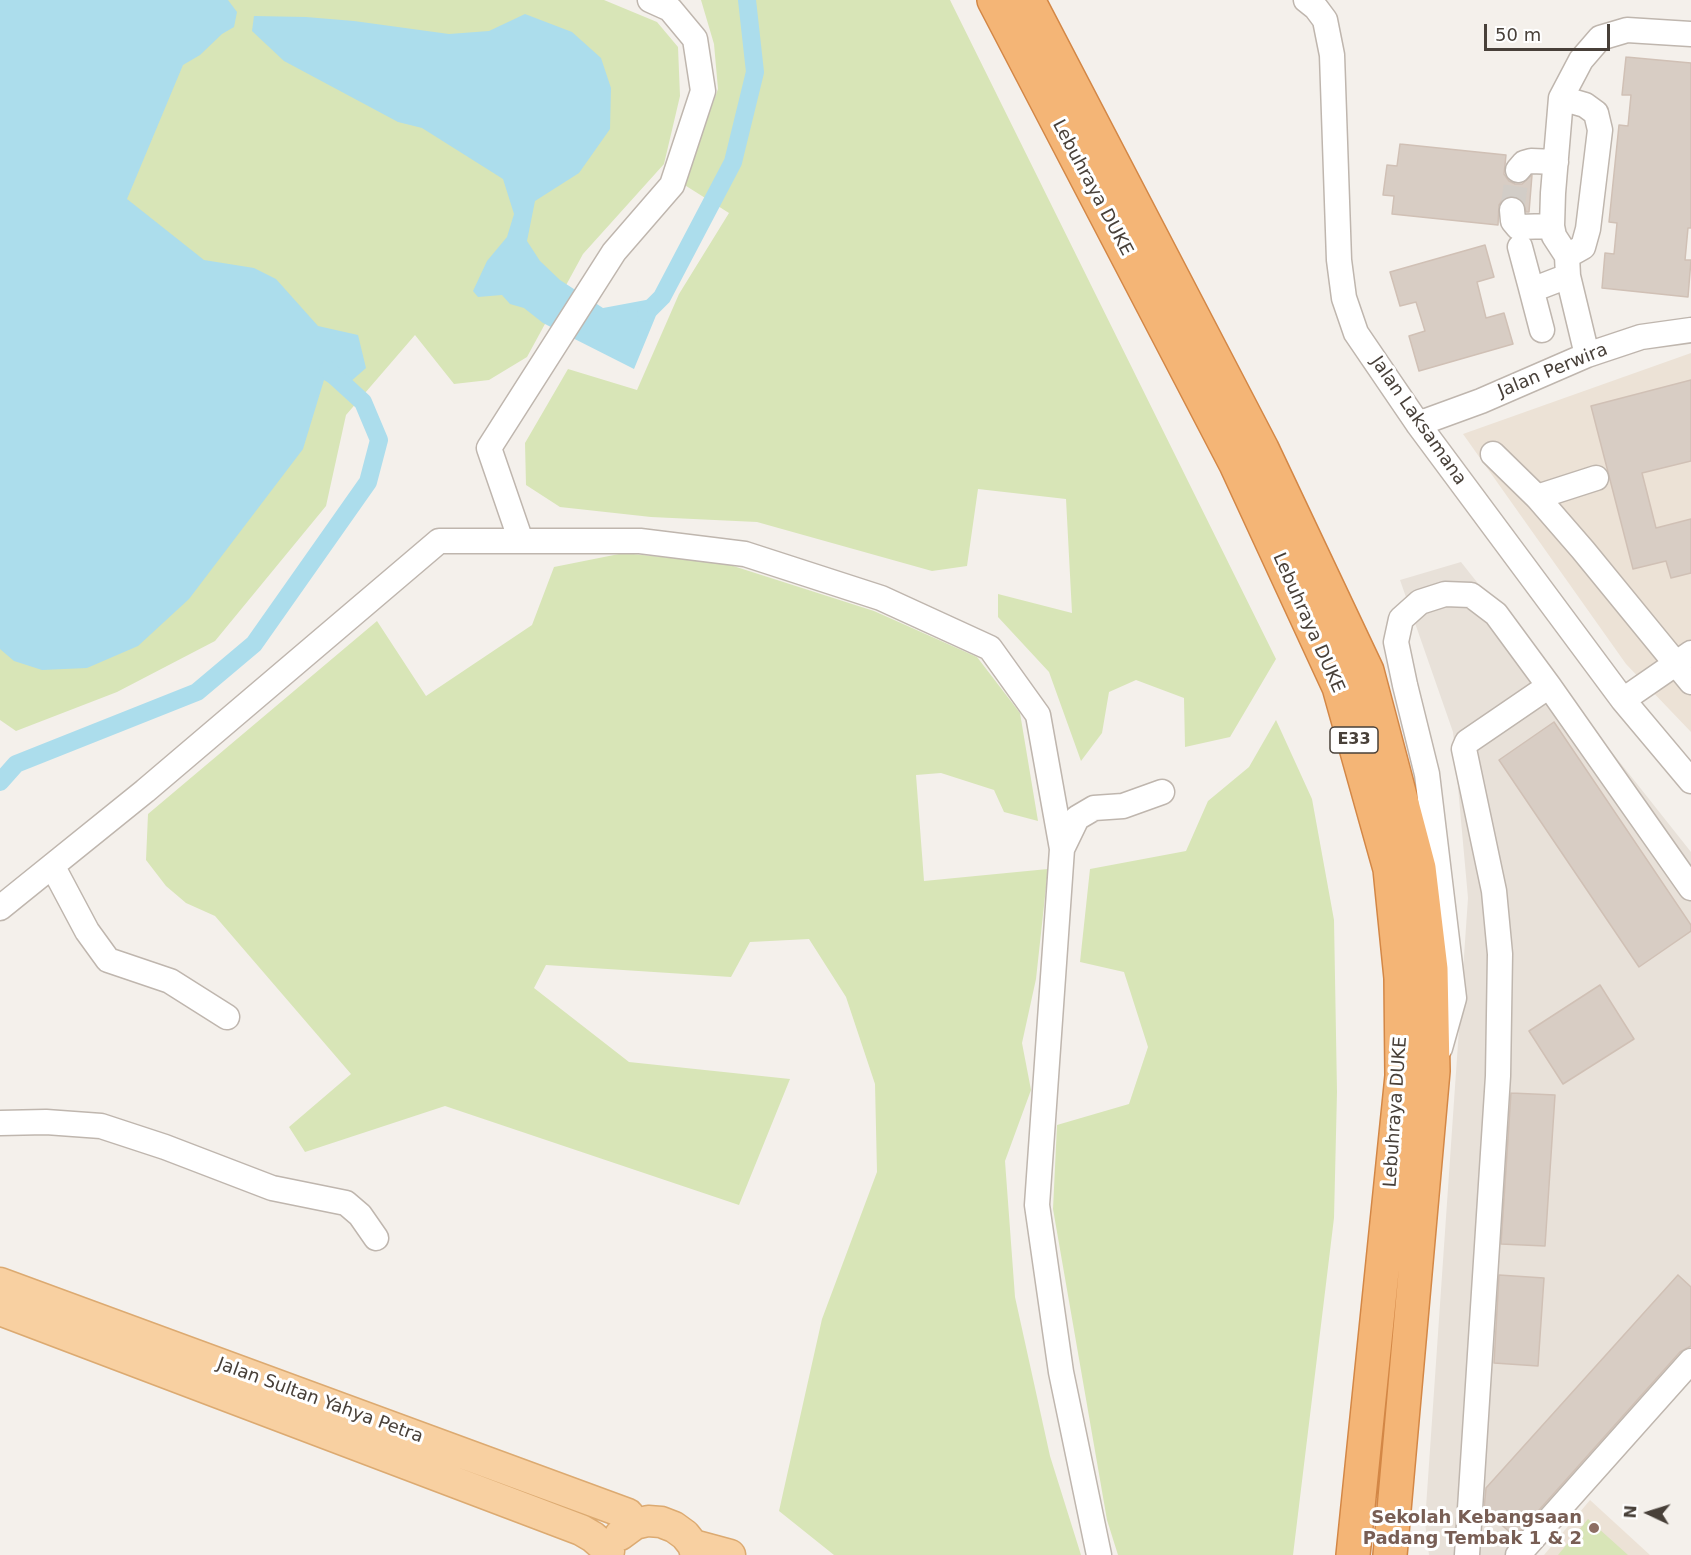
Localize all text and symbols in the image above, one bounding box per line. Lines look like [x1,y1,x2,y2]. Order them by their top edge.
scale bar [1487,12,1613,50]
text: 50 m [1495,24,1541,45]
street label: Lebuhraya DUKE [1047,116,1137,260]
street label: Jalan Perwira [1495,339,1611,403]
street label: Jalan Laksamana [1365,352,1471,490]
street label: Lebuhraya DUKE [1267,550,1349,696]
road number: E33 [1330,727,1378,753]
street label: Lebuhraya DUKE [1380,1036,1412,1188]
street label: Jalan Sultan Yahya Petra [214,1354,426,1448]
north arrow [1619,1483,1679,1543]
text: N [1621,1504,1640,1519]
place label: Sekolah Kebangsaan Padang Tembak 1 & 2 [1363,1507,1582,1550]
marker: Sekolah Kebangsaan Padang Tembak 1 & 2 [1587,1521,1601,1535]

